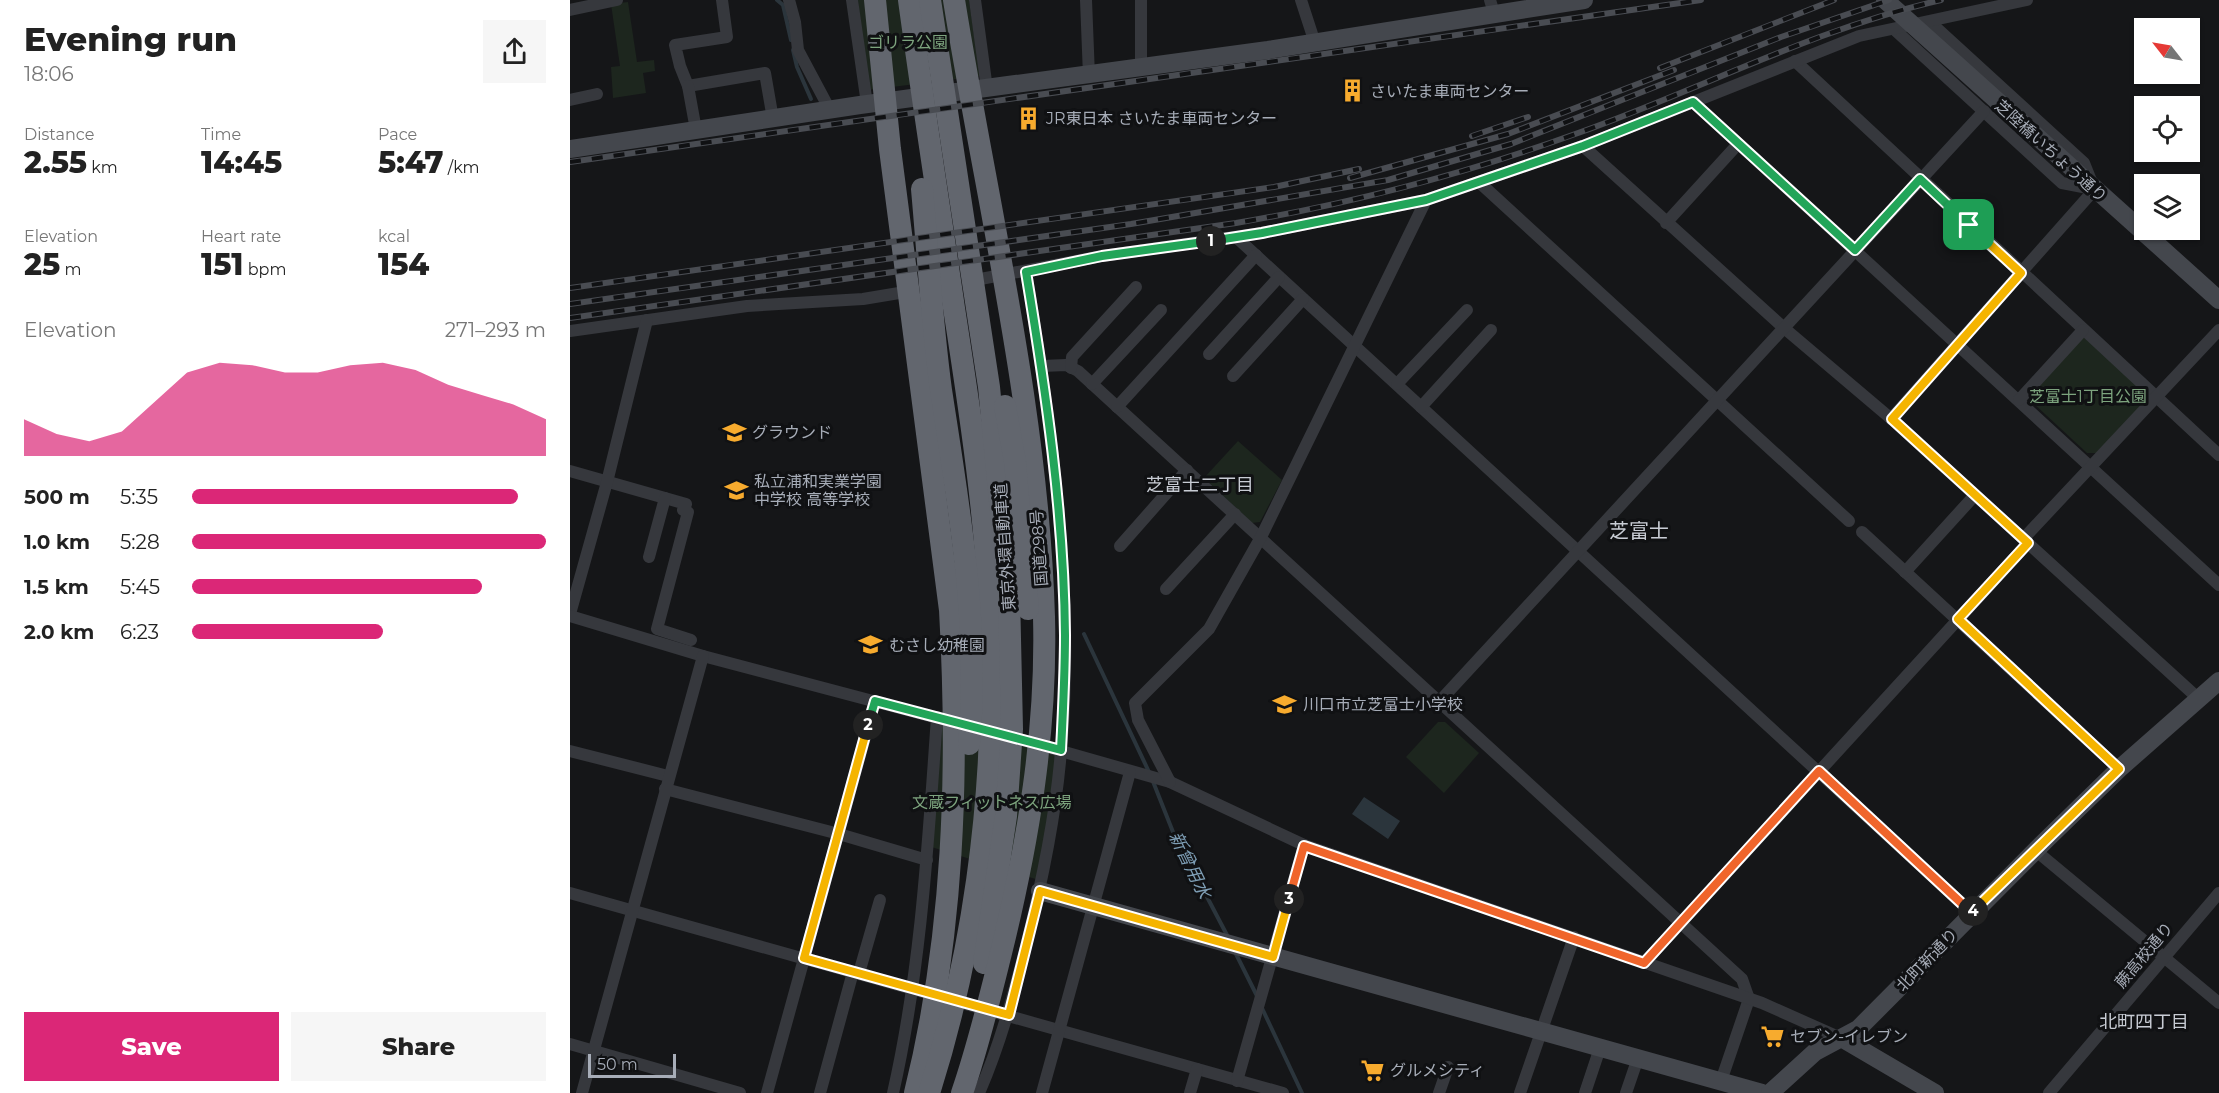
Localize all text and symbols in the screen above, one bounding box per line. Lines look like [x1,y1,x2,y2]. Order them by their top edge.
north arrow [2134,18,2200,84]
map controls [2134,18,2200,240]
text: Evening run [24,19,237,59]
button: share [483,20,546,83]
park label: ゴリラ公園 [868,33,948,52]
text: 18:06 [24,62,74,86]
building icon: さいたま車両センター [1339,78,1365,104]
place label: さいたま車両センター [1370,82,1530,101]
street label: 芝陸橋いちょう通り [1991,96,2111,206]
button: locate [2134,96,2200,162]
building icon: JR東日本 さいたま車両センター [1015,105,1041,131]
place label: JR東日本 さいたま車両センター [1045,109,1277,128]
text: Distance [24,125,94,144]
text: Time [201,125,241,144]
text: Pace [378,125,417,144]
text: 2.55 [24,144,87,181]
text: 14:45 [201,144,282,181]
text: 5:47 [378,144,444,181]
text: km [87,158,118,177]
text: /km [444,158,480,177]
button: layers [2134,174,2200,240]
pin [1943,199,1994,250]
icon: arrive [1952,208,1985,241]
pin: 1 [1196,226,1226,256]
text: Elevation [24,227,98,246]
text: Heart rate [201,227,281,246]
text: kcal [378,227,410,246]
text: 1 [1208,231,1214,250]
text: 25 [24,246,60,283]
text: 151 [201,246,244,283]
text: 154 [378,246,429,283]
text: m [60,260,81,279]
text: bpm [244,260,286,279]
text: Elevation [24,318,116,342]
text: 271–293 m [445,318,546,342]
park label: 芝富士1丁目公園 [2029,387,2147,406]
school or university icon: グラウンド [721,419,747,445]
place label: グラウンド [752,423,832,442]
place label: 私立浦和実業学園 中学校 高等学校 [754,472,882,509]
district label: 芝富士二丁目 [1146,474,1254,496]
school or university icon: 私立浦和実業学園 中学校 高等学校 [723,477,749,503]
street label: 東京外環自動車道 [991,482,1019,612]
text: 500 m [24,485,90,509]
text: 5:35 [120,485,158,509]
street label: 国道298号 [1027,509,1051,587]
district label: 芝富士 [1609,519,1669,543]
text: 1.0 km [24,530,90,554]
text: 5:28 [120,530,160,554]
text: 1.5 km [24,575,89,599]
text: 5:45 [120,575,160,599]
text: 2.0 km [24,620,94,644]
text: 6:23 [120,620,159,644]
school or university icon: むさし幼稚園 [858,632,884,658]
place label: むさし幼稚園 [889,636,985,655]
school or university icon: 川口市立芝富士小学校 [1272,691,1298,717]
place label: 川口市立芝富士小学校 [1303,695,1463,714]
pin: 2 [853,710,883,740]
text: 2 [863,715,873,734]
park label: 文蔵フィットネス広場 [912,793,1072,812]
water label: 新曾用水 [1164,828,1217,904]
pin: 3 [1274,884,1304,914]
text: 3 [1284,889,1294,908]
pin: 4 [1958,896,1988,926]
text: 4 [1967,901,1979,920]
street label: 蕨高校通り [2111,918,2177,992]
street label: 北町新通り [1892,925,1962,995]
district label: 北町四丁目 [2099,1011,2189,1033]
button: Save [24,1012,279,1081]
button: Share [291,1012,546,1081]
supermarket icon: セブン-イレブン [1759,1023,1785,1049]
place label: セブン-イレブン [1790,1027,1908,1046]
scale bar [588,1051,676,1078]
text: 50 m [597,1055,638,1074]
supermarket icon: グルメシティ [1359,1057,1385,1083]
place label: グルメシティ [1390,1061,1485,1080]

